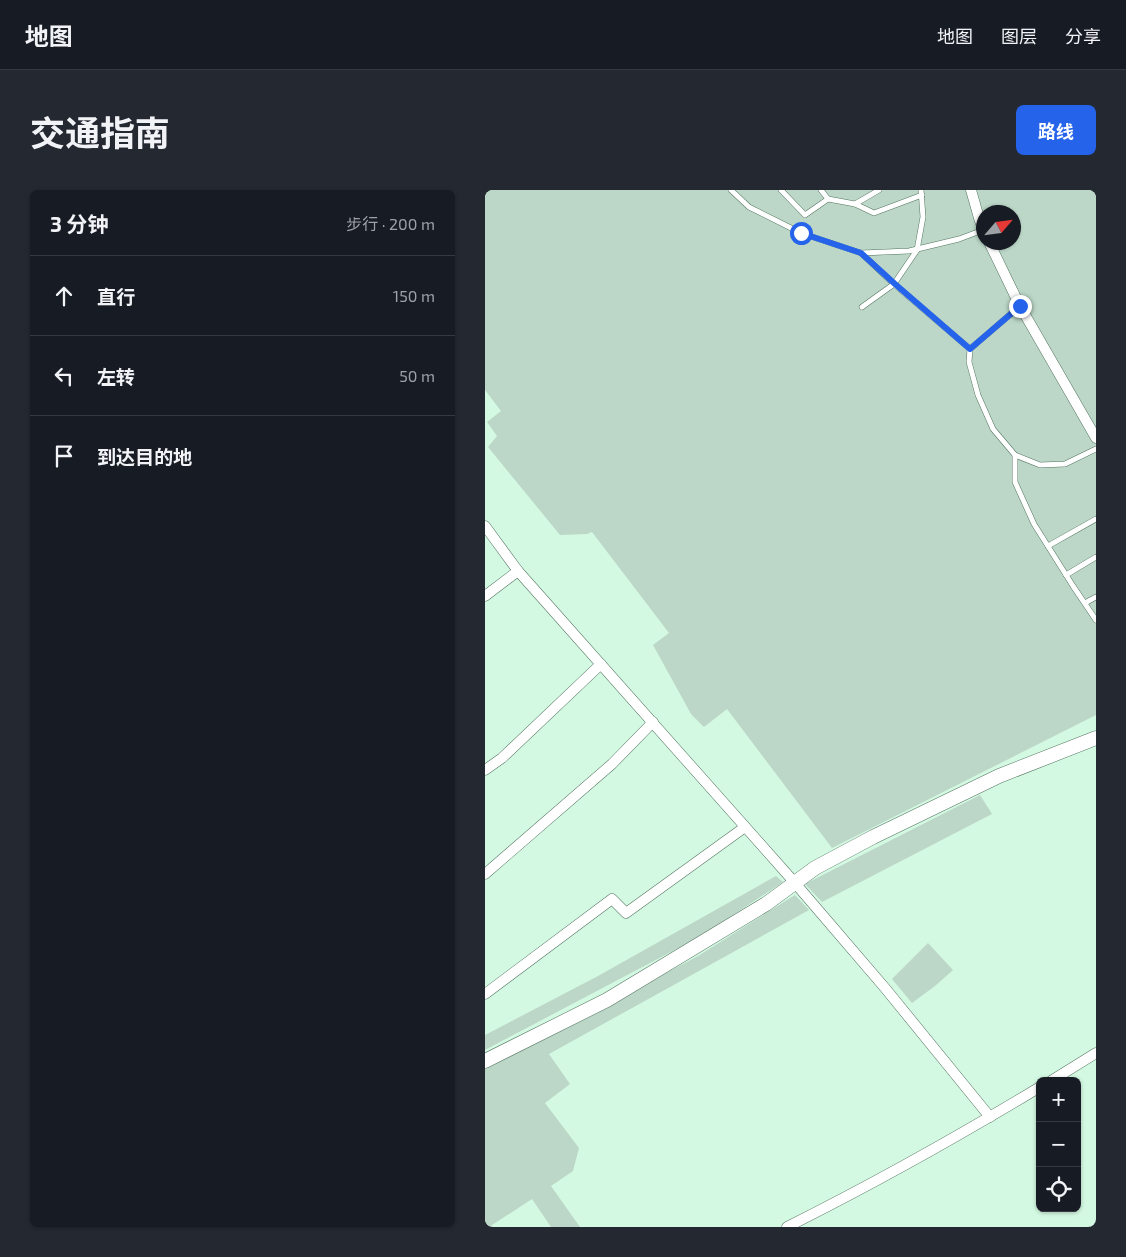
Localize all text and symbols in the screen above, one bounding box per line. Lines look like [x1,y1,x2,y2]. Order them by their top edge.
text: 地图 [25,21,73,50]
text: 地图 [937,25,973,47]
text: 图层 [1001,25,1037,47]
text: 分享 [1065,25,1101,47]
button: 路线 [1016,105,1096,155]
text: 交通指南 [30,111,170,153]
north arrow [976,205,1021,250]
text: 3 分钟 [50,211,108,236]
text: 步行 · 200 m [346,214,435,233]
route start [790,222,813,245]
icon: ahead [50,282,78,310]
text: 直行 [97,285,135,308]
text: 150 m [393,286,435,305]
route end [1009,295,1032,318]
icon: left [50,362,78,390]
text: 左转 [97,365,135,388]
text: 50 m [399,366,435,385]
icon: arrive [50,442,78,470]
text: 到达目的地 [97,445,192,468]
map controls [1036,1077,1081,1212]
button: + [1036,1077,1081,1122]
button: − [1036,1122,1081,1167]
button: locate [1036,1167,1081,1212]

